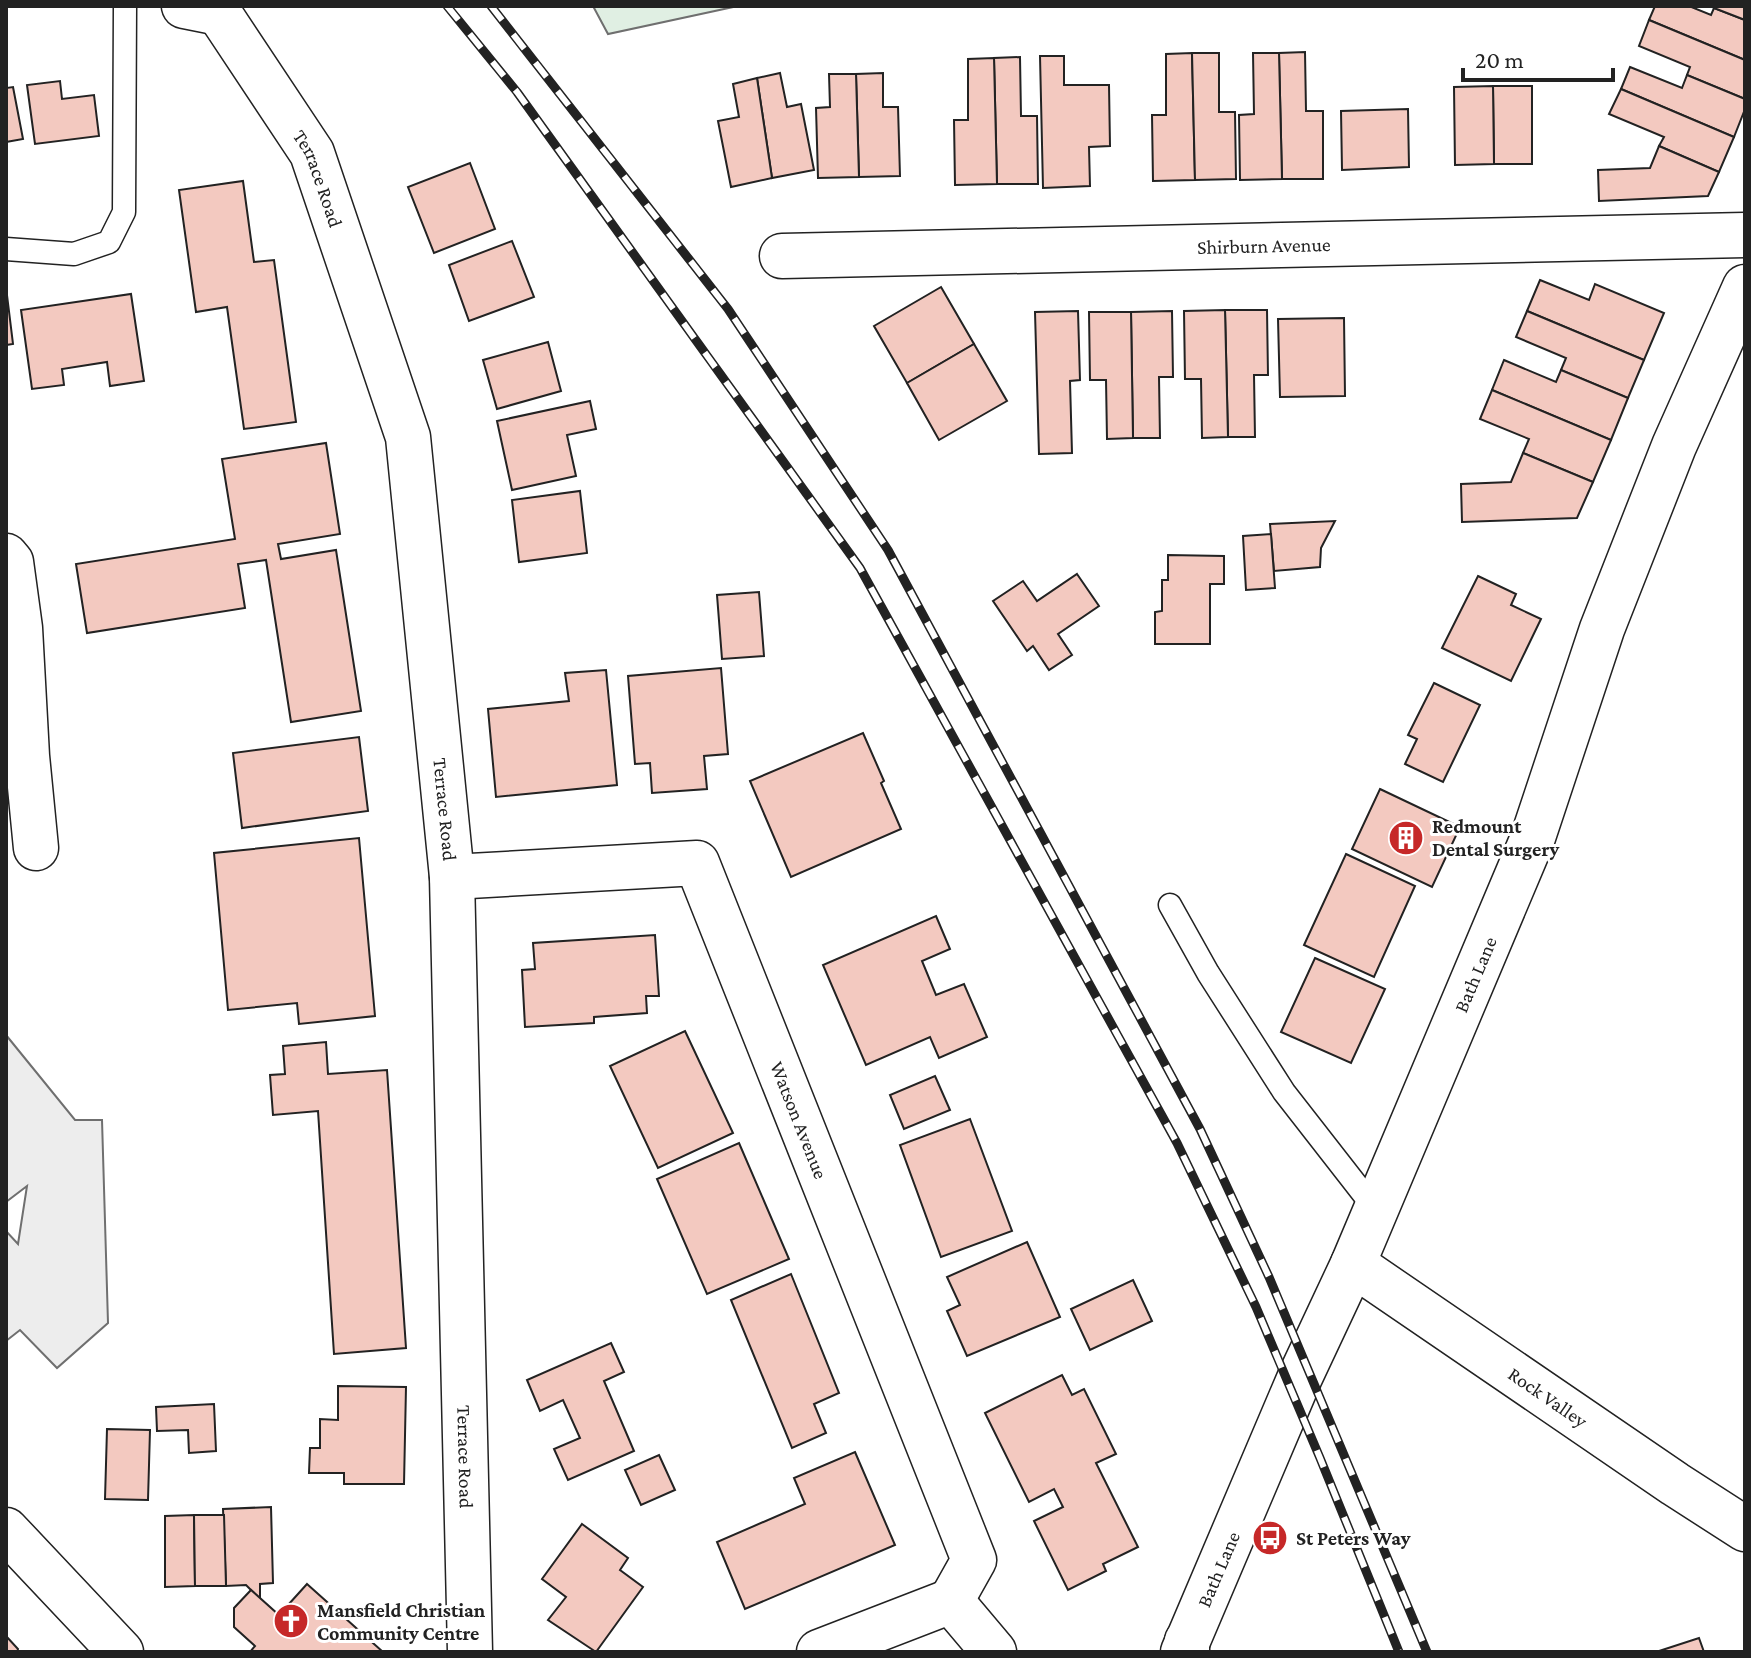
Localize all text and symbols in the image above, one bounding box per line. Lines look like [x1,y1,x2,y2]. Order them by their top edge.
scale bar [1463,32,1613,82]
text: 20 m [1475,46,1524,73]
street label: Terrace Road [289,125,347,230]
street label: Shirburn Avenue [1197,233,1331,258]
street label: Terrace Road [429,757,461,862]
place label: Redmount Dental Surgery [1432,815,1560,860]
building icon: Redmount Dental Surgery [1387,819,1425,857]
street label: Bath Lane [1450,933,1501,1016]
street label: Watson Avenue [766,1058,832,1182]
street label: Rock Valley [1504,1363,1592,1433]
street label: Terrace Road [453,1405,478,1509]
bus stop icon: St Peters Way [1251,1519,1289,1557]
place label: St Peters Way [1296,1527,1411,1549]
street label: Bath Lane [1192,1528,1244,1610]
place label: Mansfield Christian Community Centre [317,1599,486,1644]
church icon: Mansfield Christian Community Centre [272,1602,310,1640]

